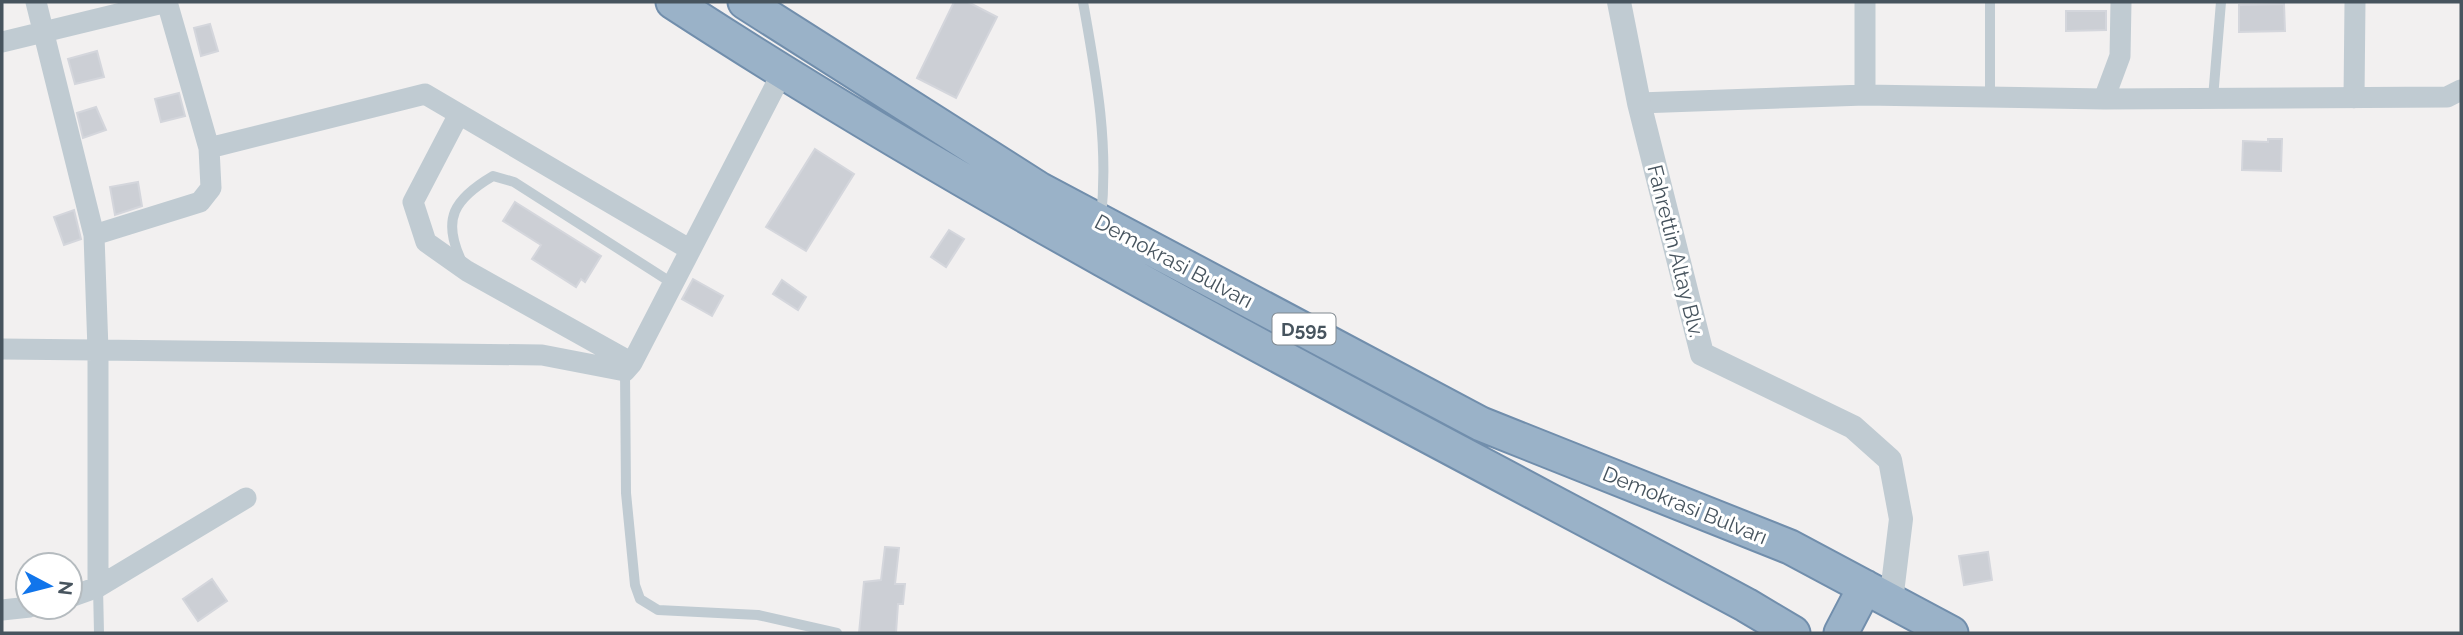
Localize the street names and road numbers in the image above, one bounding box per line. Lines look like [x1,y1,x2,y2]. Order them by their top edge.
street label: Fahrettin Altay Blv. [1642,162,1710,340]
street label: Demokrasi Bulvarı [1091,209,1257,313]
road number: D595 [1272,314,1336,344]
street label: Demokrasi Bulvarı [1599,461,1771,549]

